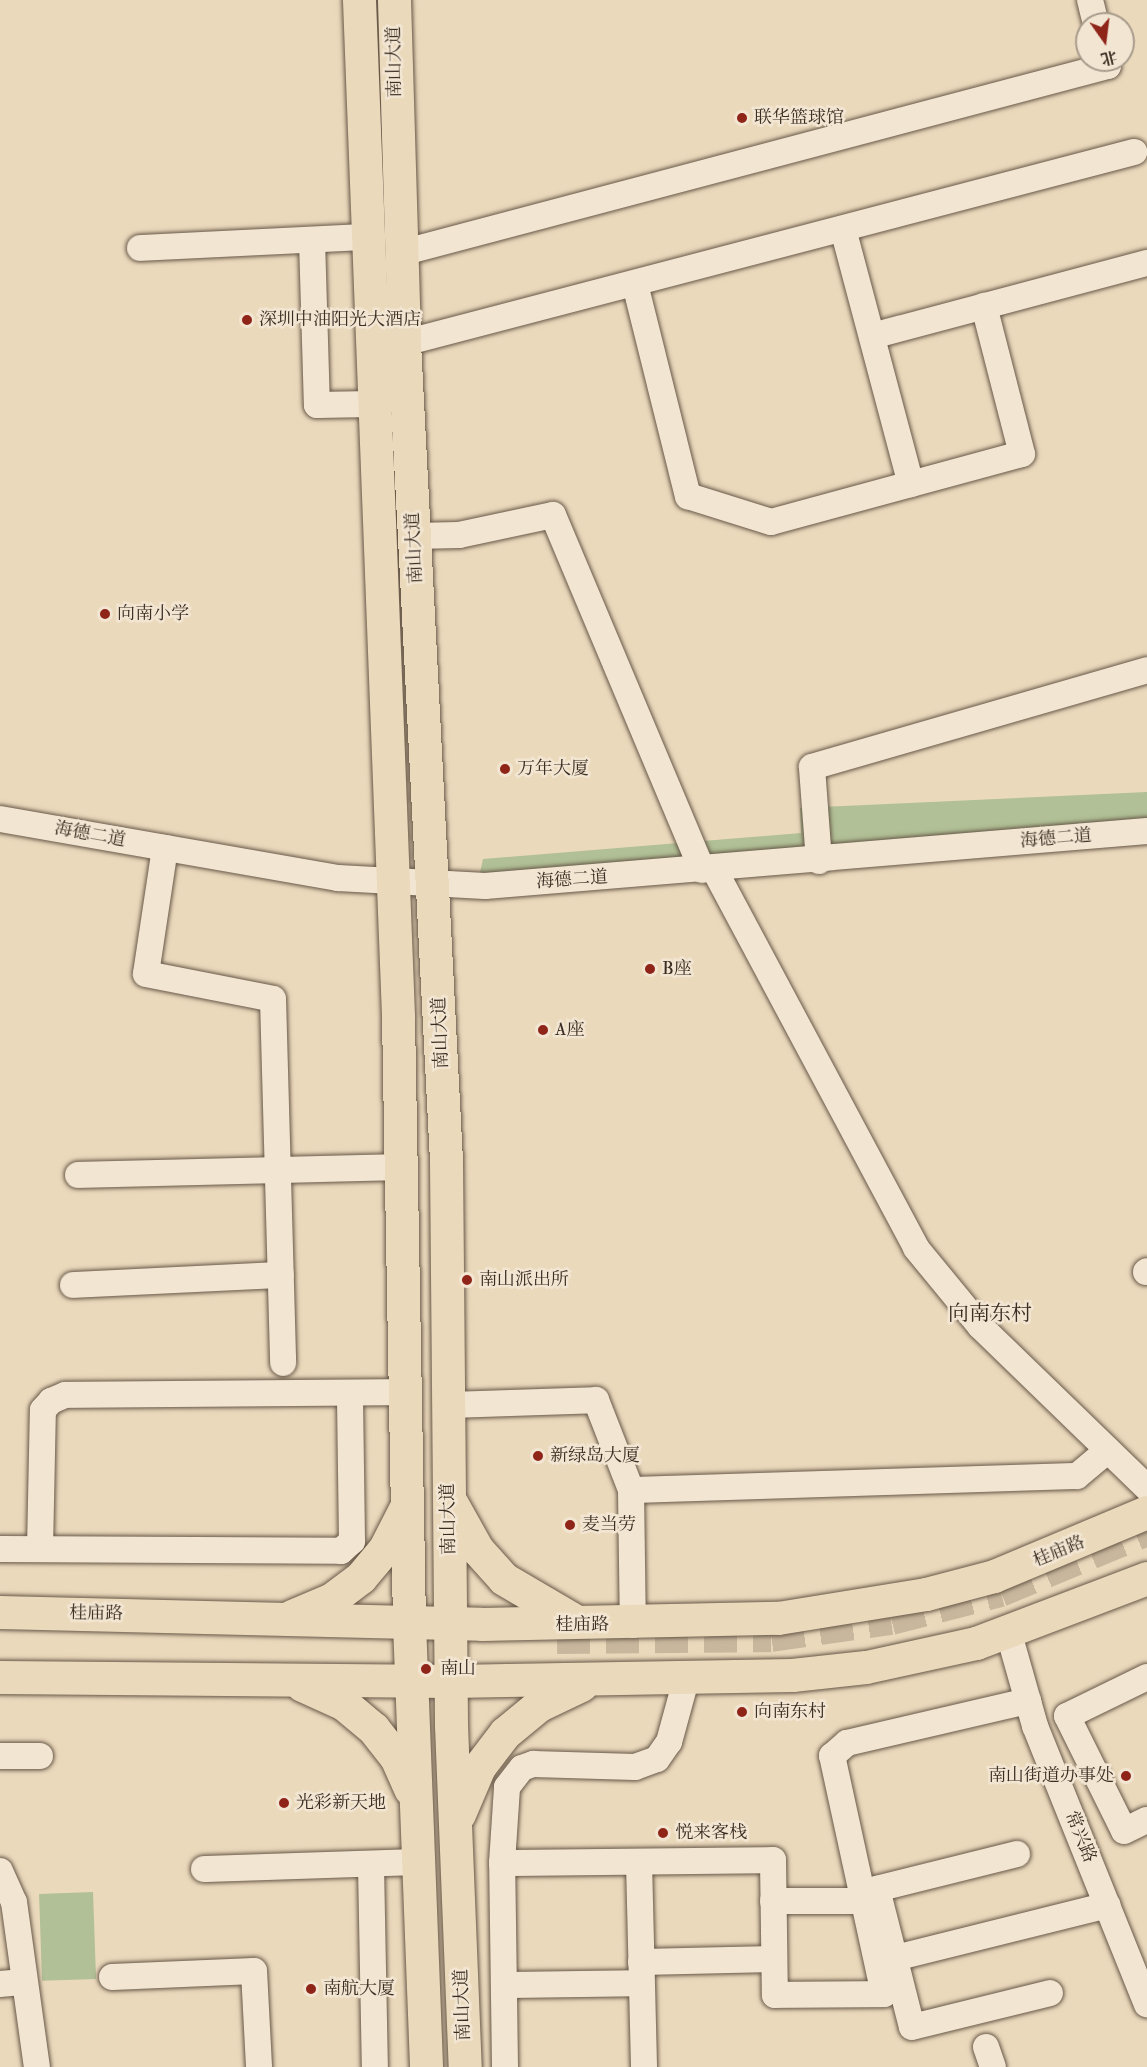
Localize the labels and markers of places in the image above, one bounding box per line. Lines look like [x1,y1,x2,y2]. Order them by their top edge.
place label: 联华篮球馆 [754,107,844,129]
marker: 联华篮球馆 [735,111,749,125]
place label: 深圳中油阳光大酒店 [259,309,421,331]
marker: 深圳中油阳光大酒店 [240,313,254,327]
place label: 向南小学 [117,603,189,625]
marker: 向南小学 [98,607,112,621]
place label: 万年大厦 [517,758,589,780]
marker: 万年大厦 [498,762,512,776]
place label: B座 [662,958,692,980]
marker: B座 [643,962,657,976]
place label: A座 [555,1019,584,1041]
marker: A座 [536,1023,550,1037]
place label: 南山派出所 [479,1269,569,1291]
marker: 南山派出所 [460,1273,474,1287]
place label: 新绿岛大厦 [550,1445,640,1467]
marker: 新绿岛大厦 [531,1449,545,1463]
place label: 麦当劳 [582,1514,636,1536]
marker: 麦当劳 [563,1518,577,1532]
place label: 南山 [440,1658,476,1680]
marker: 南山 [417,1660,435,1678]
place label: 向南东村 [754,1701,826,1723]
marker: 向南东村 [735,1705,749,1719]
place label: 南山街道办事处 [988,1765,1114,1787]
marker: 南山街道办事处 [1119,1769,1133,1783]
place label: 光彩新天地 [296,1792,386,1814]
marker: 光彩新天地 [277,1796,291,1810]
place label: 悦来客栈 [675,1822,747,1844]
marker: 悦来客栈 [656,1826,670,1840]
place label: 南航大厦 [323,1978,395,2000]
marker: 南航大厦 [304,1982,318,1996]

